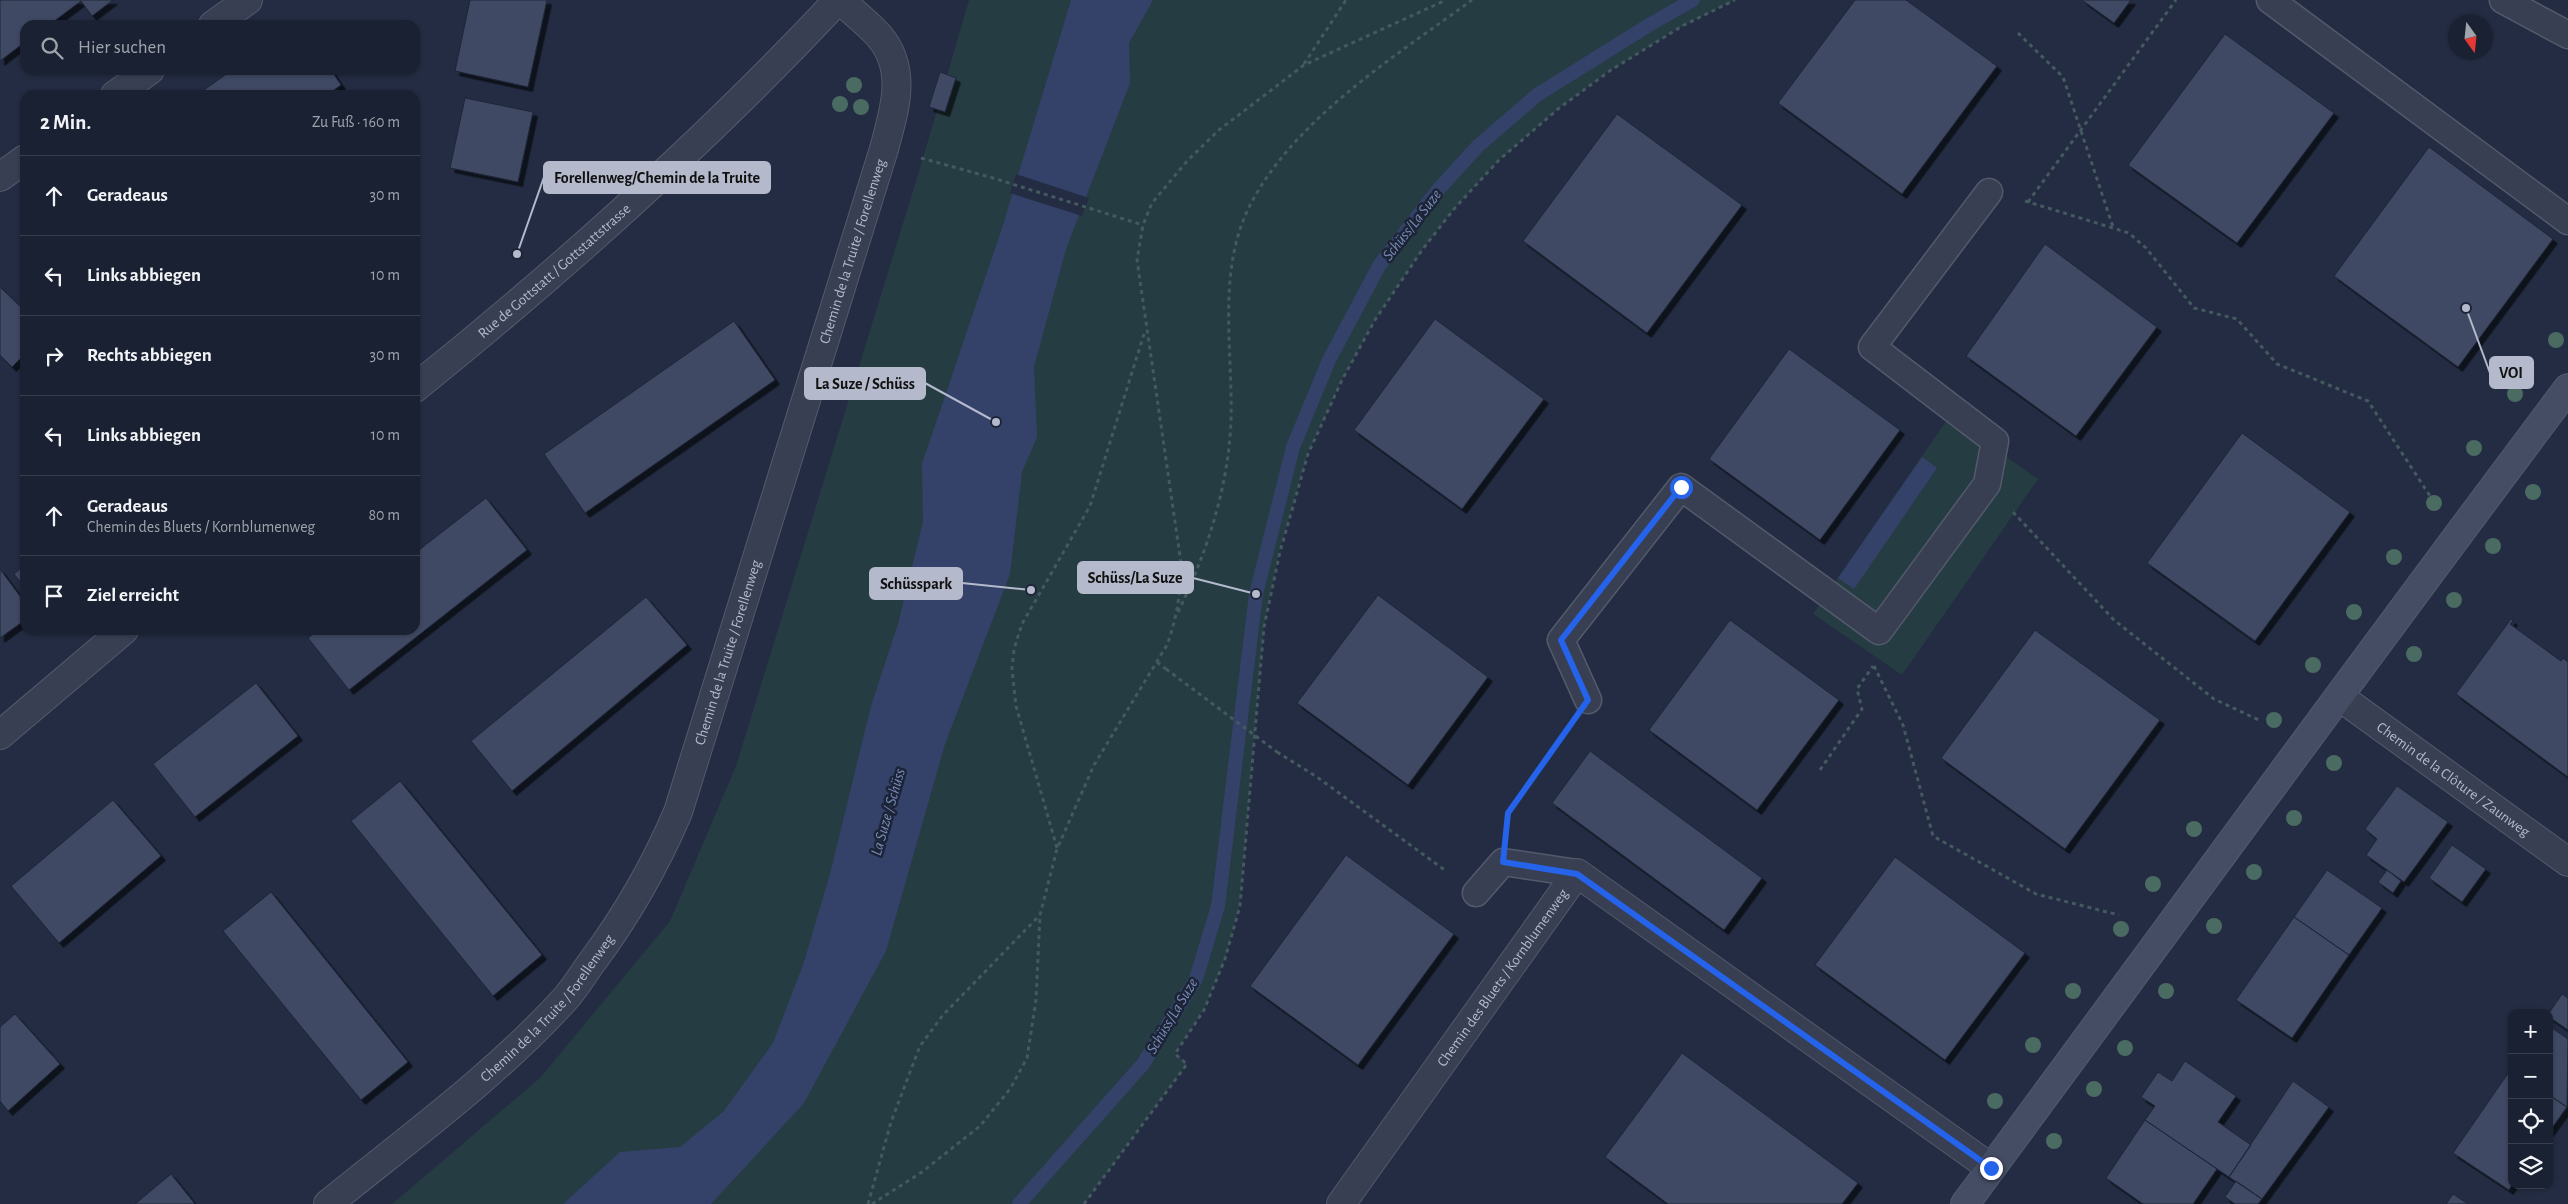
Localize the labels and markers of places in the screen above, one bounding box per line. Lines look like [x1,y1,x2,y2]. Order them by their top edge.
callout: Forellenweg/Chemin de la Truite [544,162,770,193]
callout: VOI [2490,357,2533,388]
callout: La Suze / Schüss [805,368,925,399]
callout: Schüss/La Suze [1078,562,1193,593]
callout: Schüsspark [870,568,962,599]

